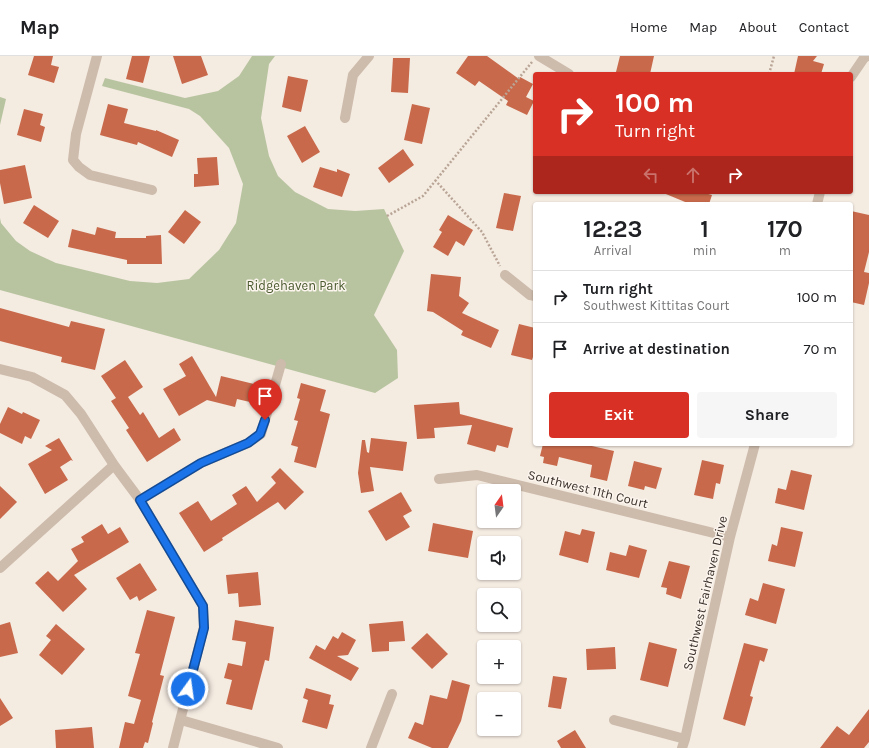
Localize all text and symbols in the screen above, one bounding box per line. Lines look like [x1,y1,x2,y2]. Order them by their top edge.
text: Map [20,17,59,39]
text: Home [630,19,667,36]
text: Map [689,19,717,36]
text: About [739,19,777,36]
text: Contact [799,19,849,36]
text: 100 m [615,86,694,119]
icon: right [549,88,601,140]
text: Turn right [615,120,695,142]
icon: left [640,164,662,186]
icon: ahead [682,164,704,186]
icon: right [724,164,746,186]
text: 12:23 [583,215,642,243]
text: 1 [700,215,709,243]
text: 170 [767,215,803,243]
text: Arrival [594,243,632,258]
text: min [693,243,717,258]
text: m [779,243,791,258]
park label: Ridgehaven Park [246,278,346,293]
text: Turn right [583,280,653,298]
icon: right [549,286,571,308]
text: 100 m [797,288,837,306]
text: Southwest Kittitas Court [583,298,729,313]
icon: arrive [549,338,571,360]
text: Arrive at destination [583,340,730,358]
text: 70 m [803,340,837,358]
pin [248,379,282,420]
icon: arrive [254,385,276,407]
button: Exit [549,392,689,438]
button: Share [697,392,837,438]
street label: Southwest 11th Court [526,467,650,511]
north arrow [477,484,521,528]
map controls [477,484,521,736]
street label: Southwest Fairhaven Drive [680,514,730,672]
button: sound [477,536,521,580]
button: search [477,588,521,632]
button: + [477,640,521,684]
position arrow [167,668,209,710]
button: − [477,692,521,736]

